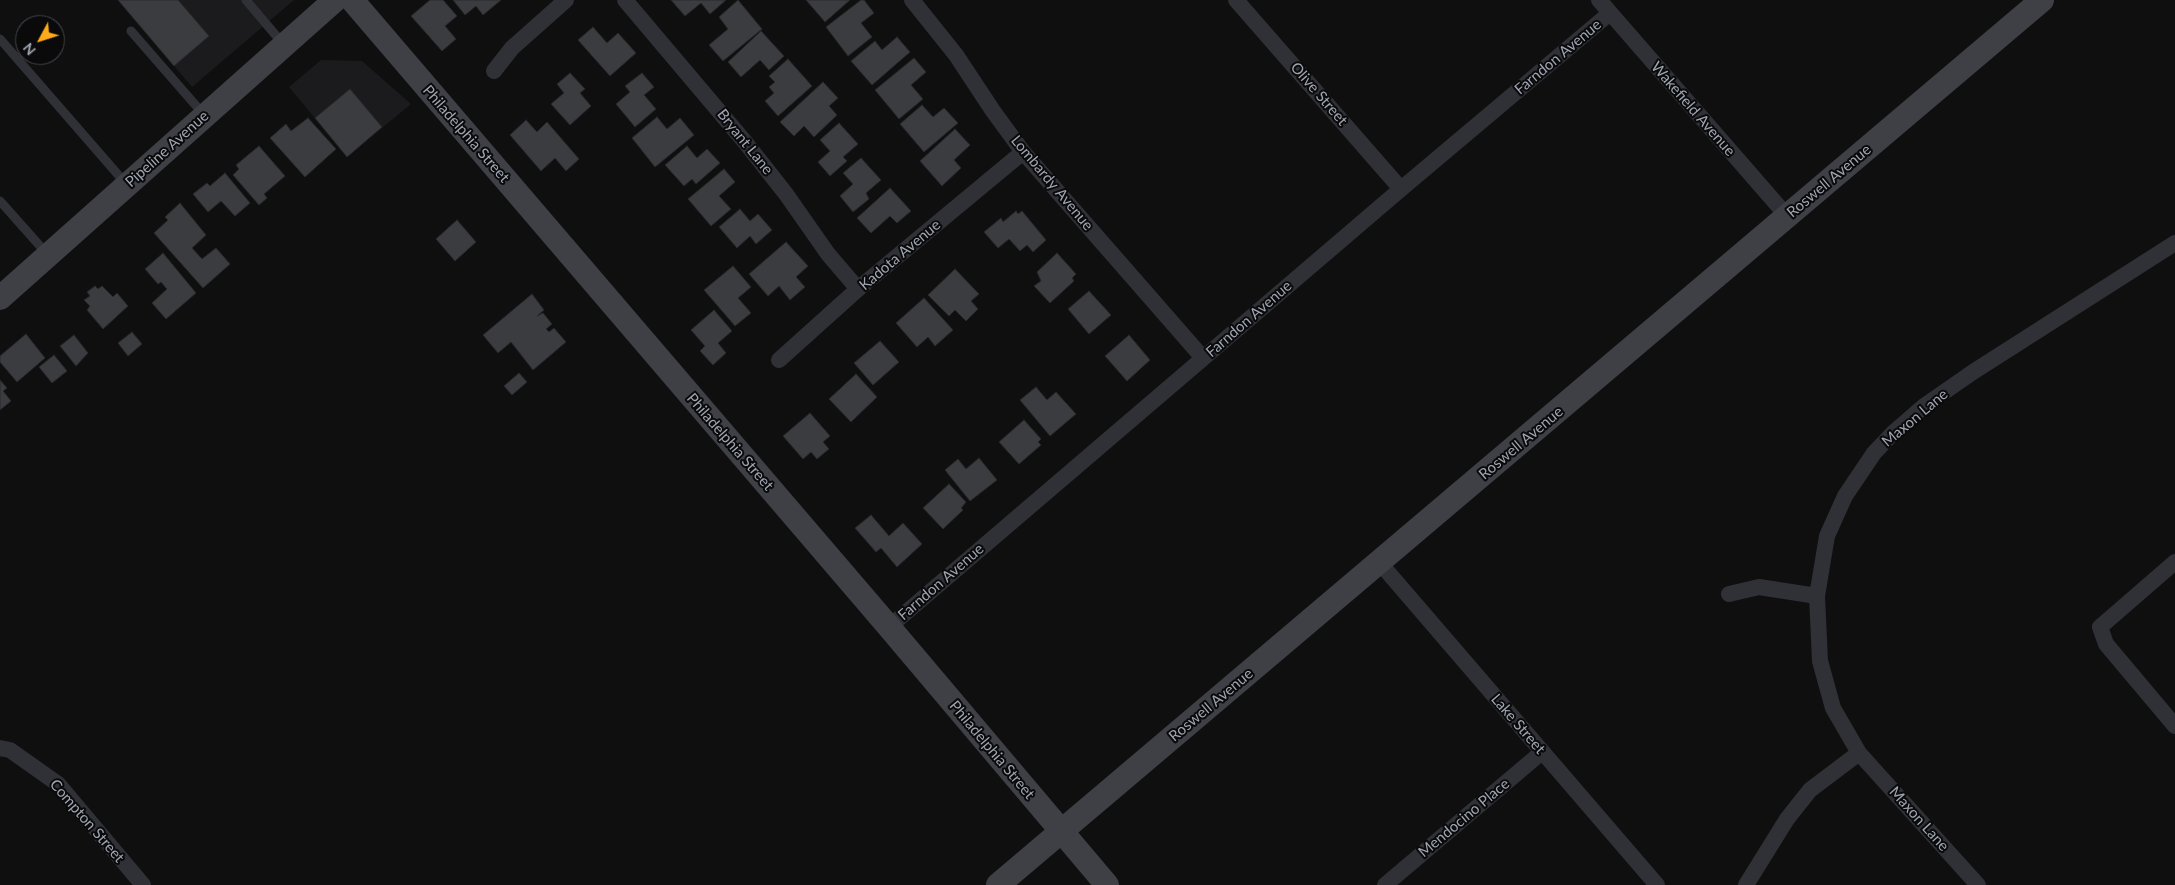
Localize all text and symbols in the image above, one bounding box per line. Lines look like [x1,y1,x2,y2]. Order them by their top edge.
north arrow [15,15,65,65]
street label: Farndon Avenue [1511,16,1605,98]
text: N [19,40,39,59]
street label: Wakefield Avenue [1647,58,1739,160]
street label: Olive Street [1287,59,1351,129]
street label: Philadelphia Street [419,82,513,186]
street label: Bryant Lane [713,106,777,178]
street label: Pipeline Avenue [122,107,212,191]
street label: Lombardy Avenue [1007,132,1097,234]
street label: Roswell Avenue [1783,141,1875,221]
street label: Kadota Avenue [856,216,944,294]
street label: Farndon Avenue [1203,277,1295,361]
street label: Maxon Lane [1878,385,1952,451]
street label: Philadelphia Street [683,390,777,494]
street label: Roswell Avenue [1475,403,1567,483]
street label: Farndon Avenue [895,540,987,624]
street label: Roswell Avenue [1165,665,1257,745]
street label: Lake Street [1487,690,1549,758]
street label: Philadelphia Street [946,697,1038,803]
street label: Mendocino Place [1415,775,1513,861]
street label: Compton Street [46,776,128,866]
street label: Maxon Lane [1885,783,1953,855]

